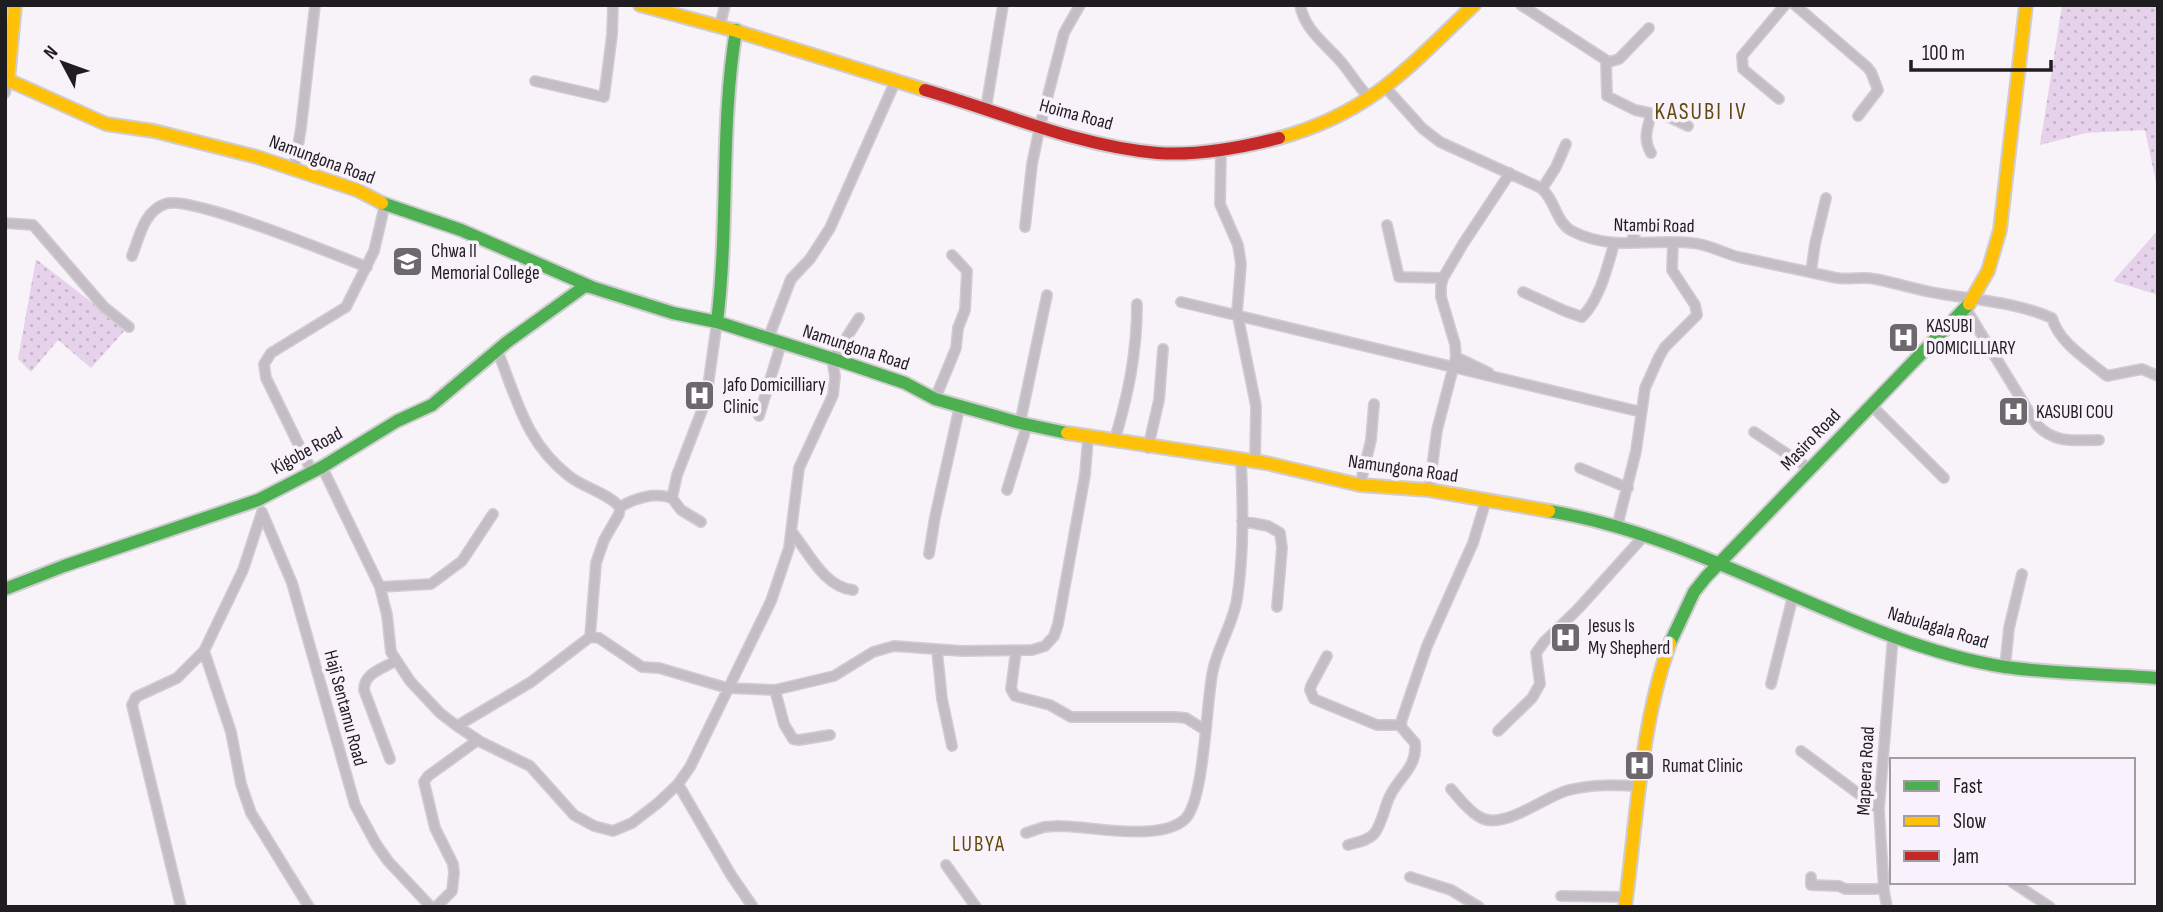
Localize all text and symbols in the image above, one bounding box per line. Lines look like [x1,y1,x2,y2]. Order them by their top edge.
north arrow [28,28,98,98]
scale bar [1911,28,2051,72]
text: N [39,41,63,64]
text: 100 m [1922,41,1965,66]
street label: Hoima Road [1037,94,1115,136]
district label: KASUBI IV [1654,98,1748,126]
street label: Namungona Road [266,130,378,190]
street label: Ntambi Road [1613,214,1695,238]
place label: Chwa II Memorial College [431,240,540,285]
school or university icon: Chwa II Memorial College [391,245,425,279]
place label: KASUBI DOMICILLIARY [1926,315,2015,360]
street label: Namungona Road [800,320,912,376]
hospital icon: KASUBI DOMICILLIARY [1886,320,1920,354]
place label: Jafo Domicilliary Clinic [722,374,826,419]
hospital icon: Jafo Domicilliary Clinic [683,379,717,413]
hospital icon: KASUBI COU [1996,395,2030,429]
place label: KASUBI COU [2036,401,2114,424]
street label: Masiro Road [1776,404,1846,476]
street label: Kigobe Road [267,422,347,480]
street label: Namungona Road [1347,450,1459,488]
street label: Nabulagala Road [1885,602,1991,654]
place label: Jesus Is My Shepherd [1587,615,1670,660]
hospital icon: Jesus Is My Shepherd [1548,620,1582,654]
street label: Haji Sentamu Road [319,648,371,768]
street label: Mapeera Road [1852,726,1880,816]
hospital icon: Rumat Clinic [1622,749,1656,783]
place label: Rumat Clinic [1662,755,1743,778]
legend [1890,758,2135,884]
text: Fast [1953,774,1983,799]
text: Slow [1953,809,1987,834]
district label: LUBYA [952,832,1006,857]
text: Jam [1952,844,1979,869]

